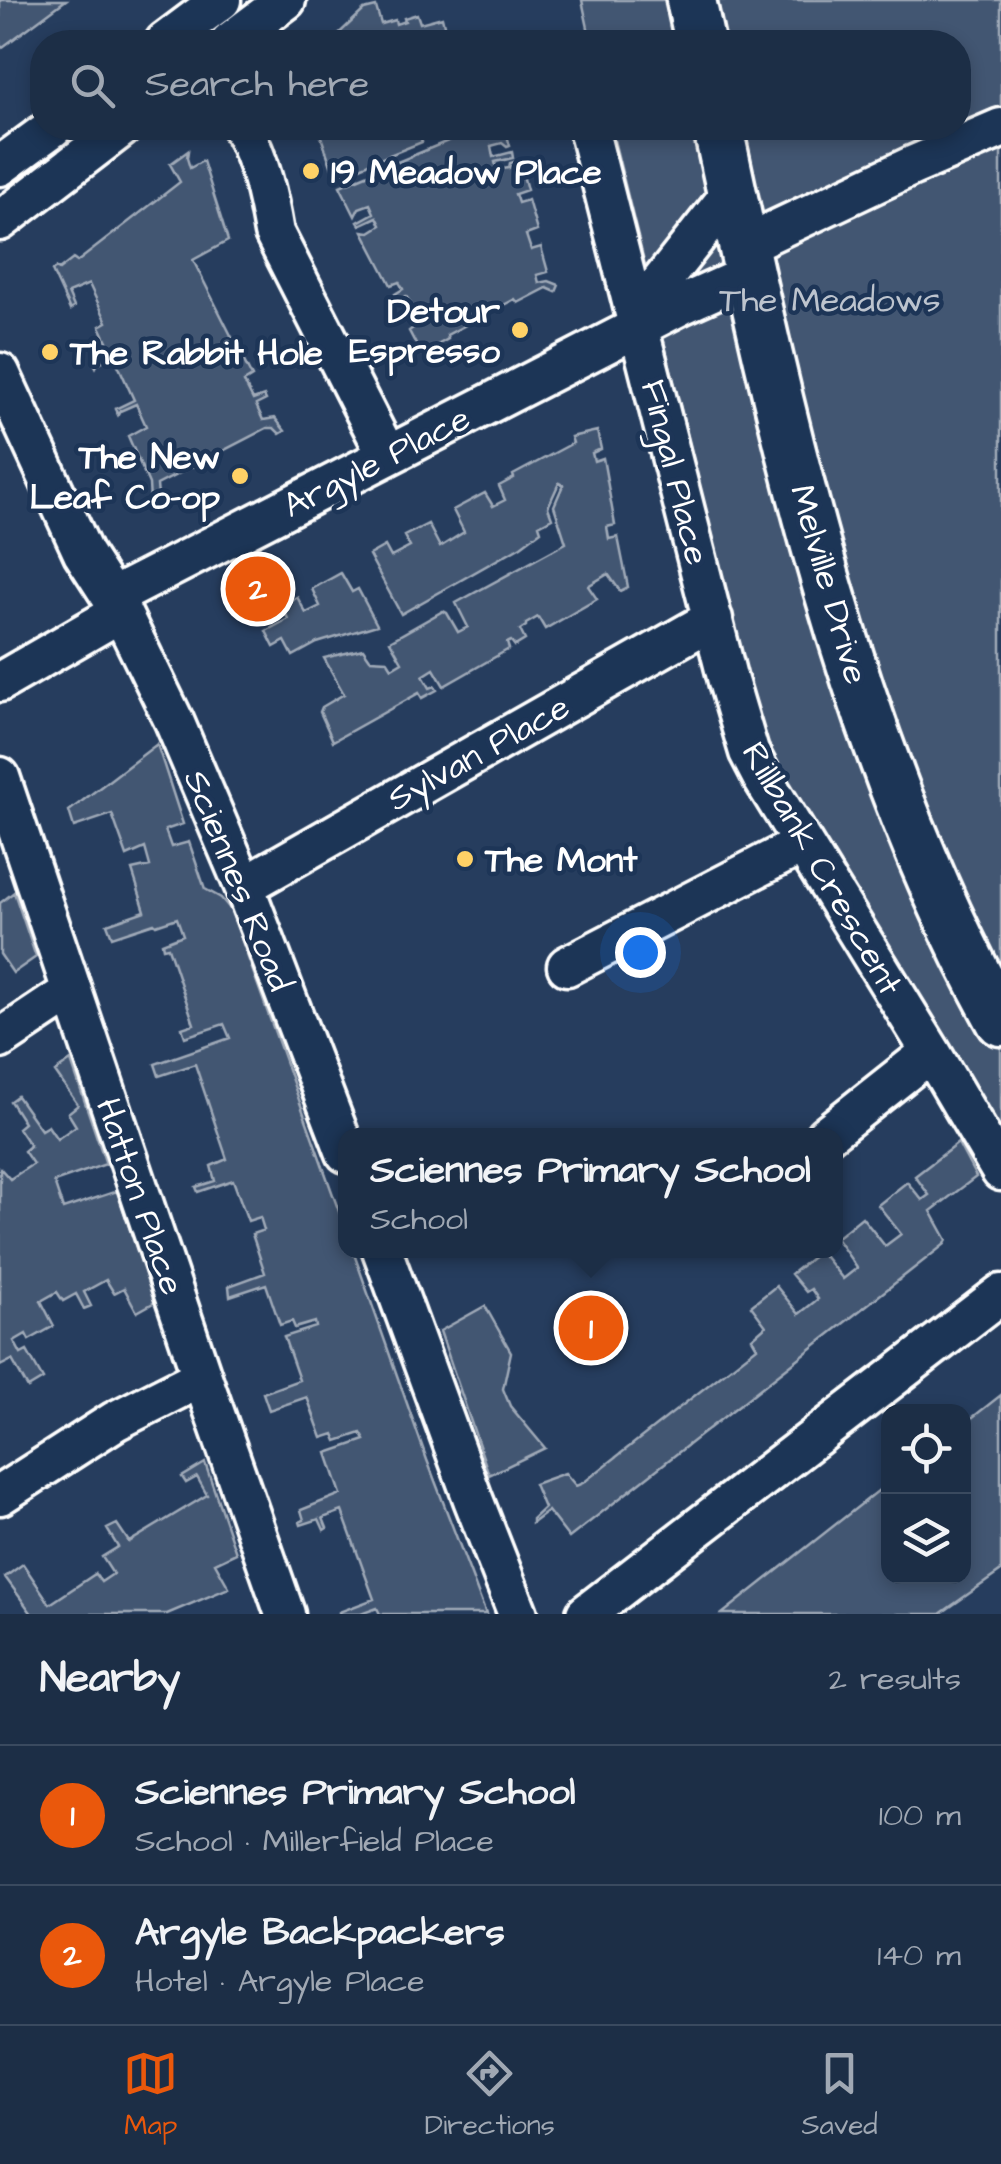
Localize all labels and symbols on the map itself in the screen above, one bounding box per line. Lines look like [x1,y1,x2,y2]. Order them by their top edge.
place label: 19 Meadow Place [331,148,602,197]
marker: 19 Meadow Place [300,160,322,182]
park label: The Meadows [719,276,941,325]
place label: Detour Espresso [349,287,501,377]
marker: Detour Espresso [509,319,531,341]
place label: The Rabbit Hole [69,329,323,378]
marker: The Rabbit Hole [39,341,61,363]
street label: Fingal Place [626,375,721,571]
street label: Argyle Place [275,394,480,532]
place label: The New Leaf Co-op [30,433,221,523]
marker: The New Leaf Co-op [229,465,251,487]
street label: Melville Drive [777,479,880,690]
pin: 2 [226,552,290,626]
street label: Sylvan Place [379,683,579,824]
street label: Rillbank Crescent [729,733,914,1004]
street label: Sciennes Road [171,763,304,999]
place label: The Mont [484,836,638,885]
marker: The Mont [454,848,476,870]
your location [615,927,666,978]
street label: Hatton Place [83,1091,196,1301]
pin: 1 [558,1290,624,1366]

